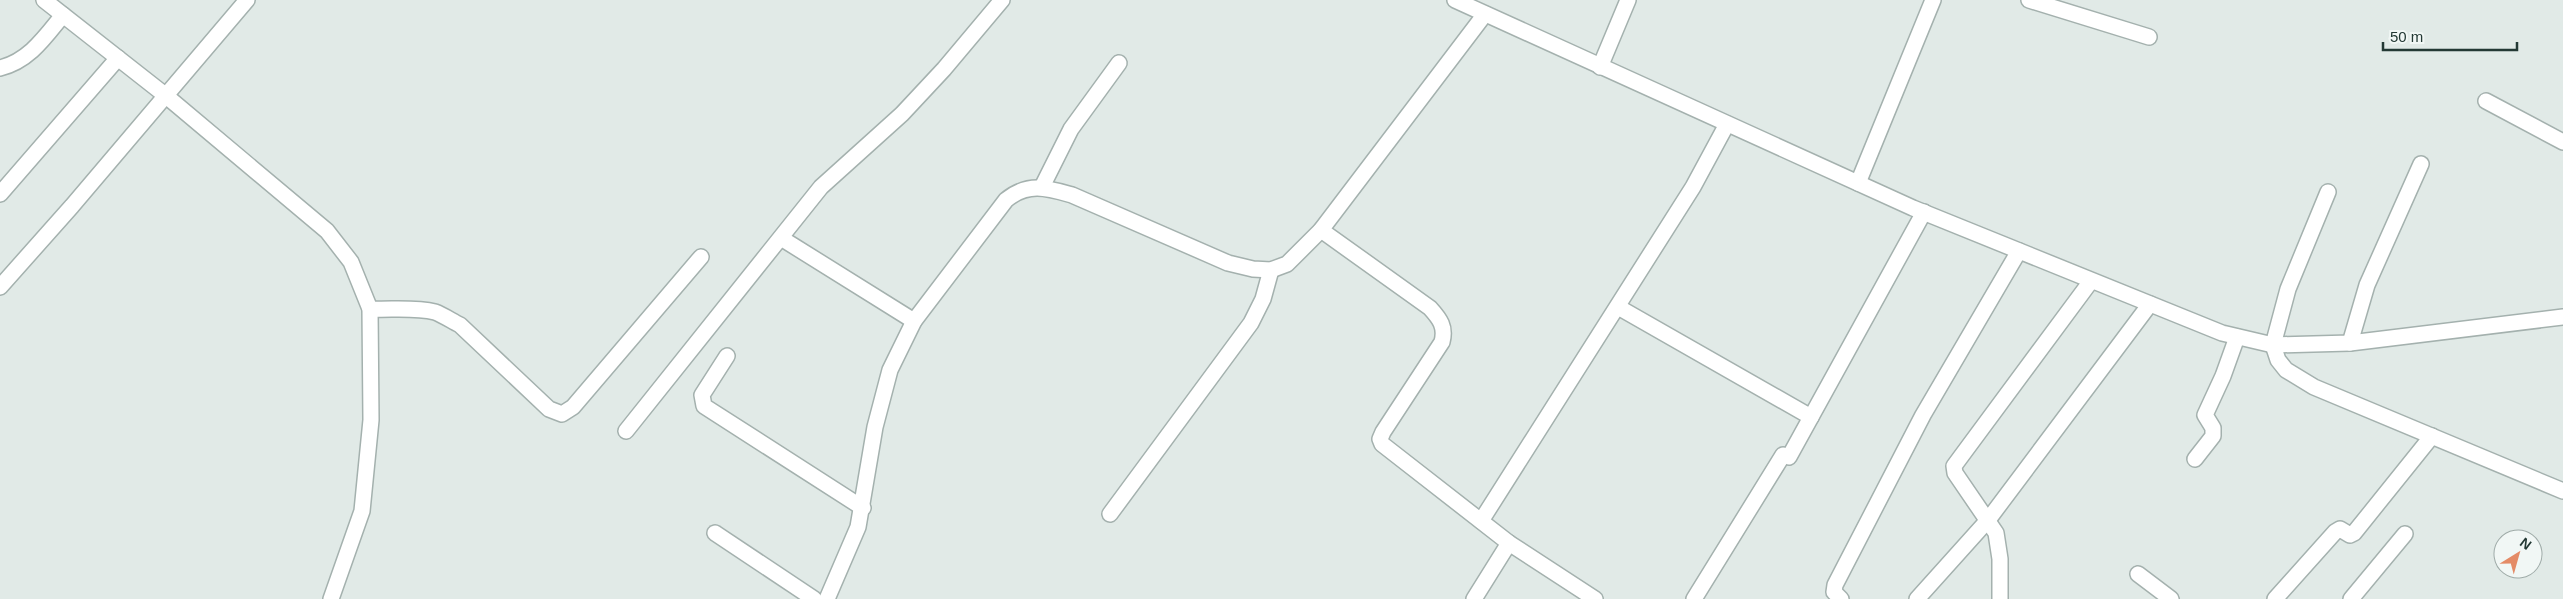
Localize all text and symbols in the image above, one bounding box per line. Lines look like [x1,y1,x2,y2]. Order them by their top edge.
scale bar [2383,20,2517,52]
text: 50 m [2390,28,2423,45]
north arrow [2493,529,2543,579]
text: N [2517,534,2535,553]

